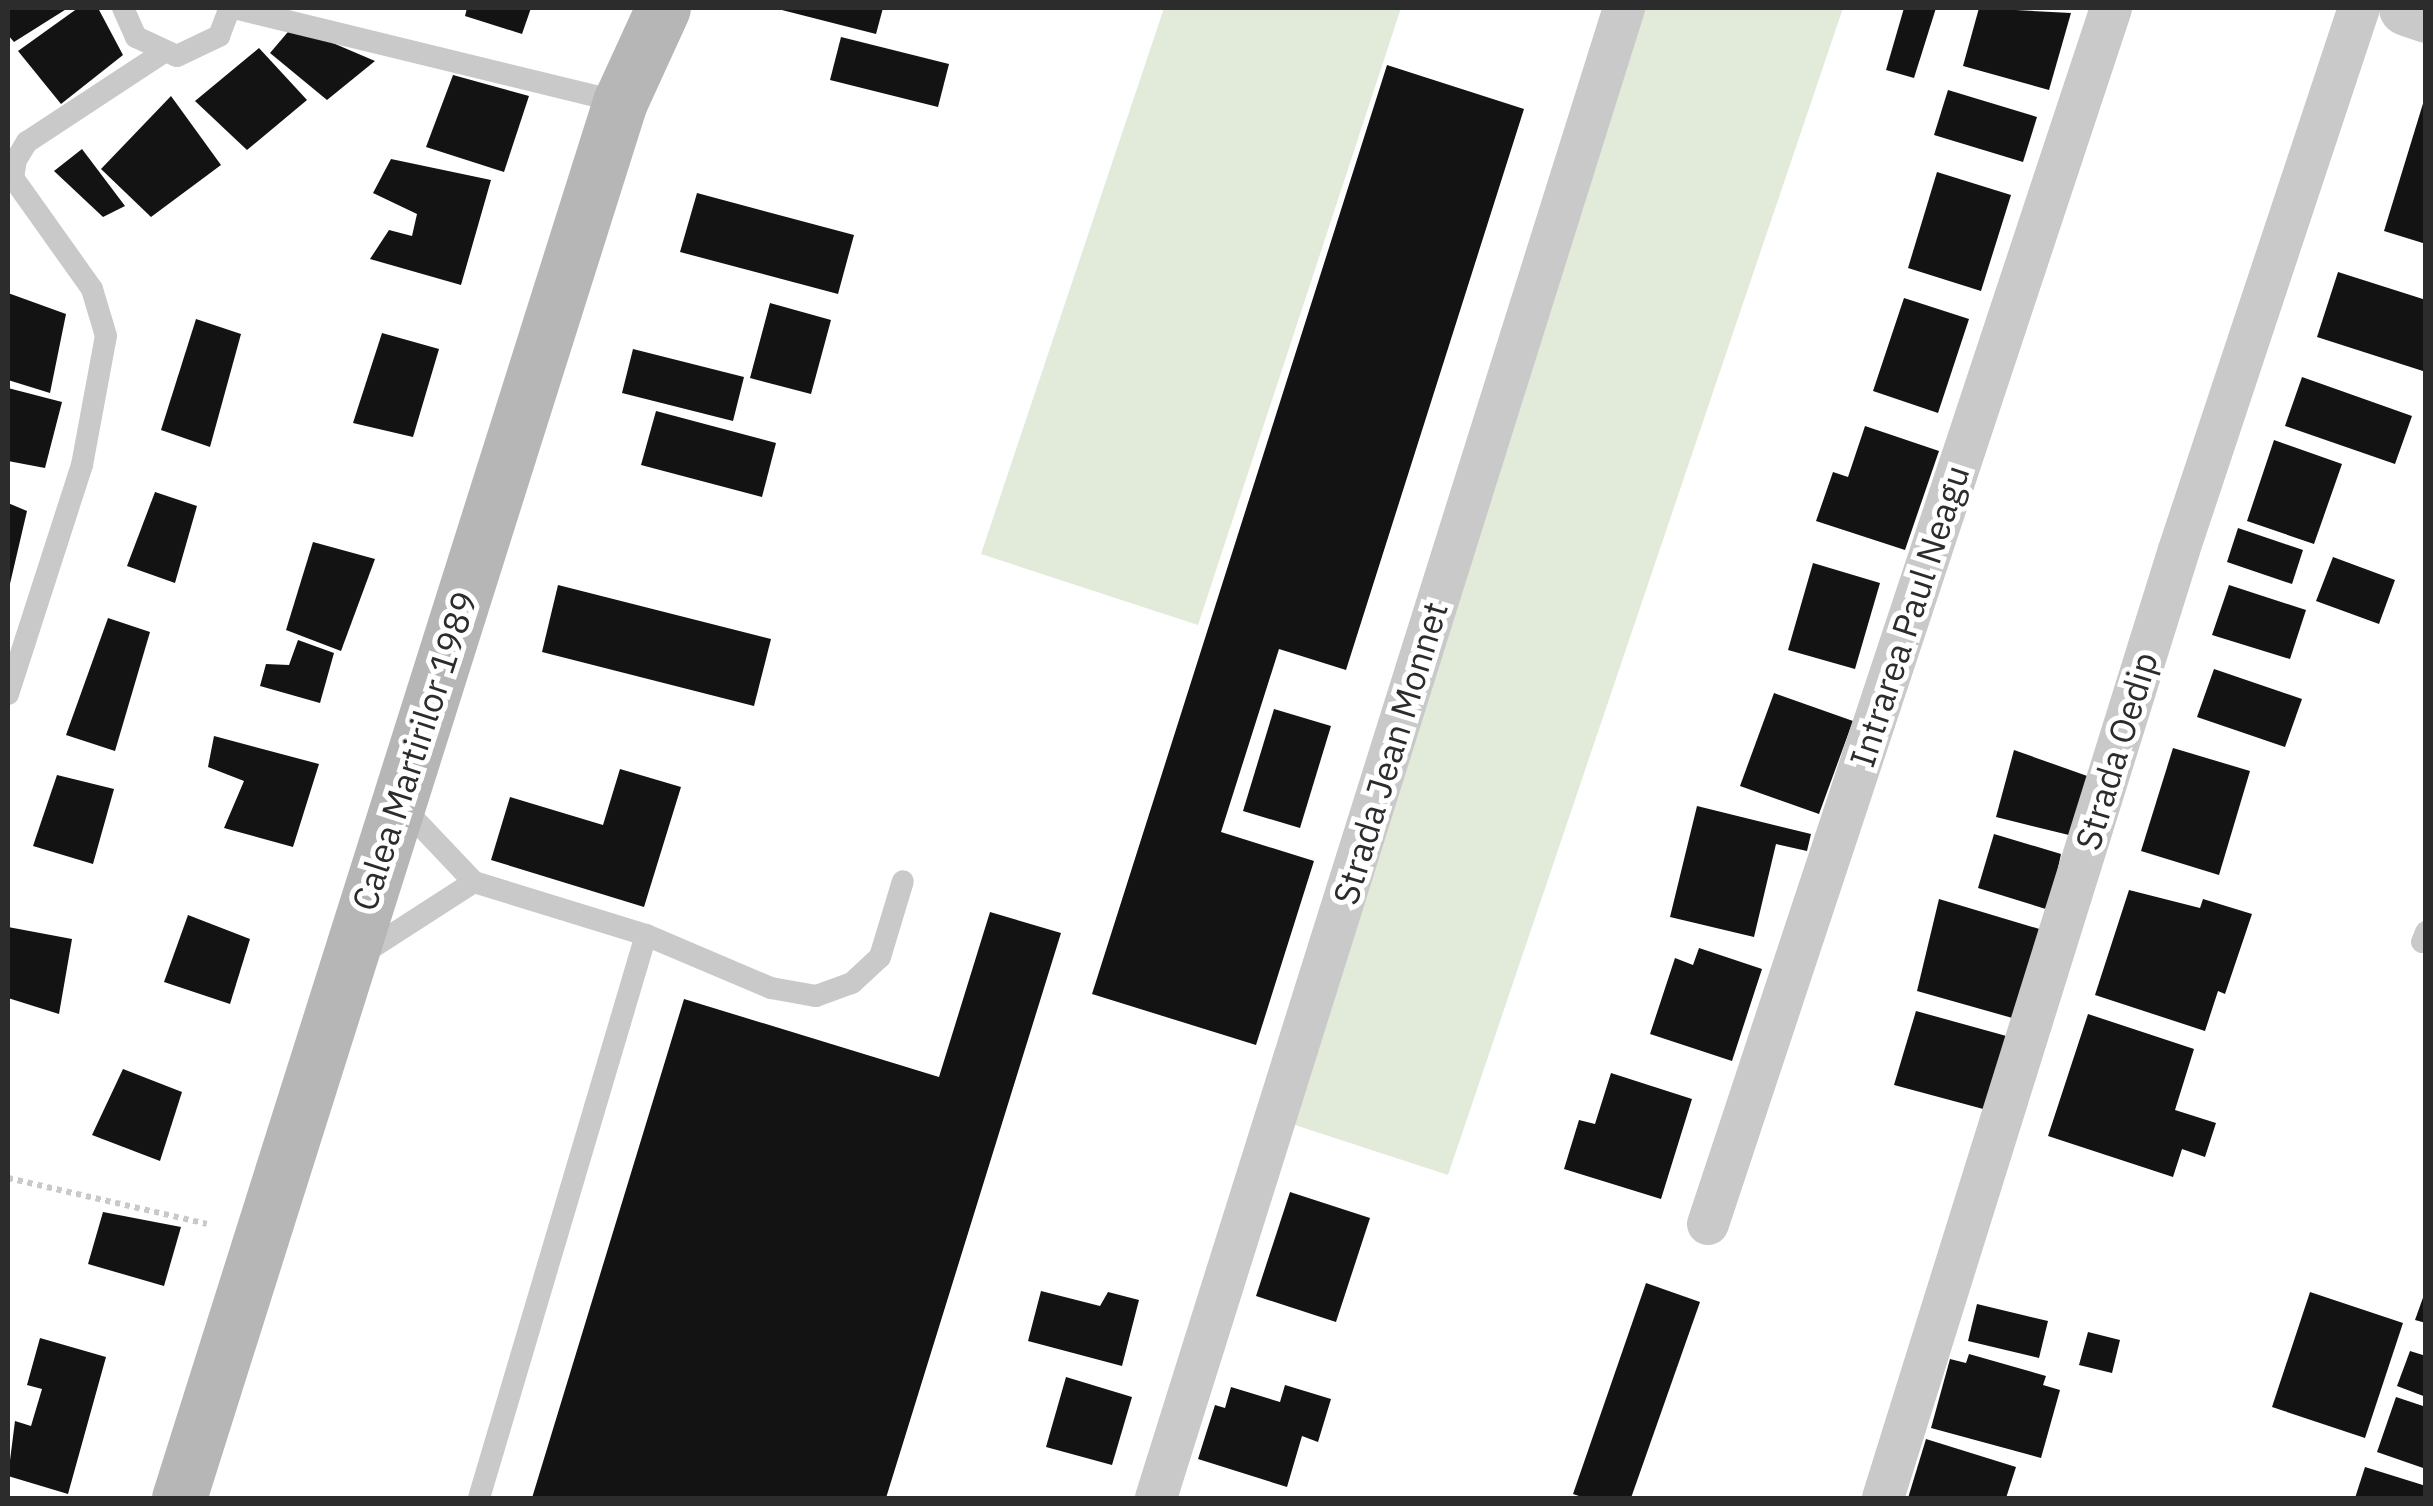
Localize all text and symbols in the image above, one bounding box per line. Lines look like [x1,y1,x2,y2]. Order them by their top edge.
street label: Intrarea Paul Neagu [1840,460,1978,772]
street label: Calea Martirilor 1989 [343,586,485,916]
street label: Strada Jean Monnet [1324,597,1456,909]
street label: Strada Oedip [2066,647,2166,855]

